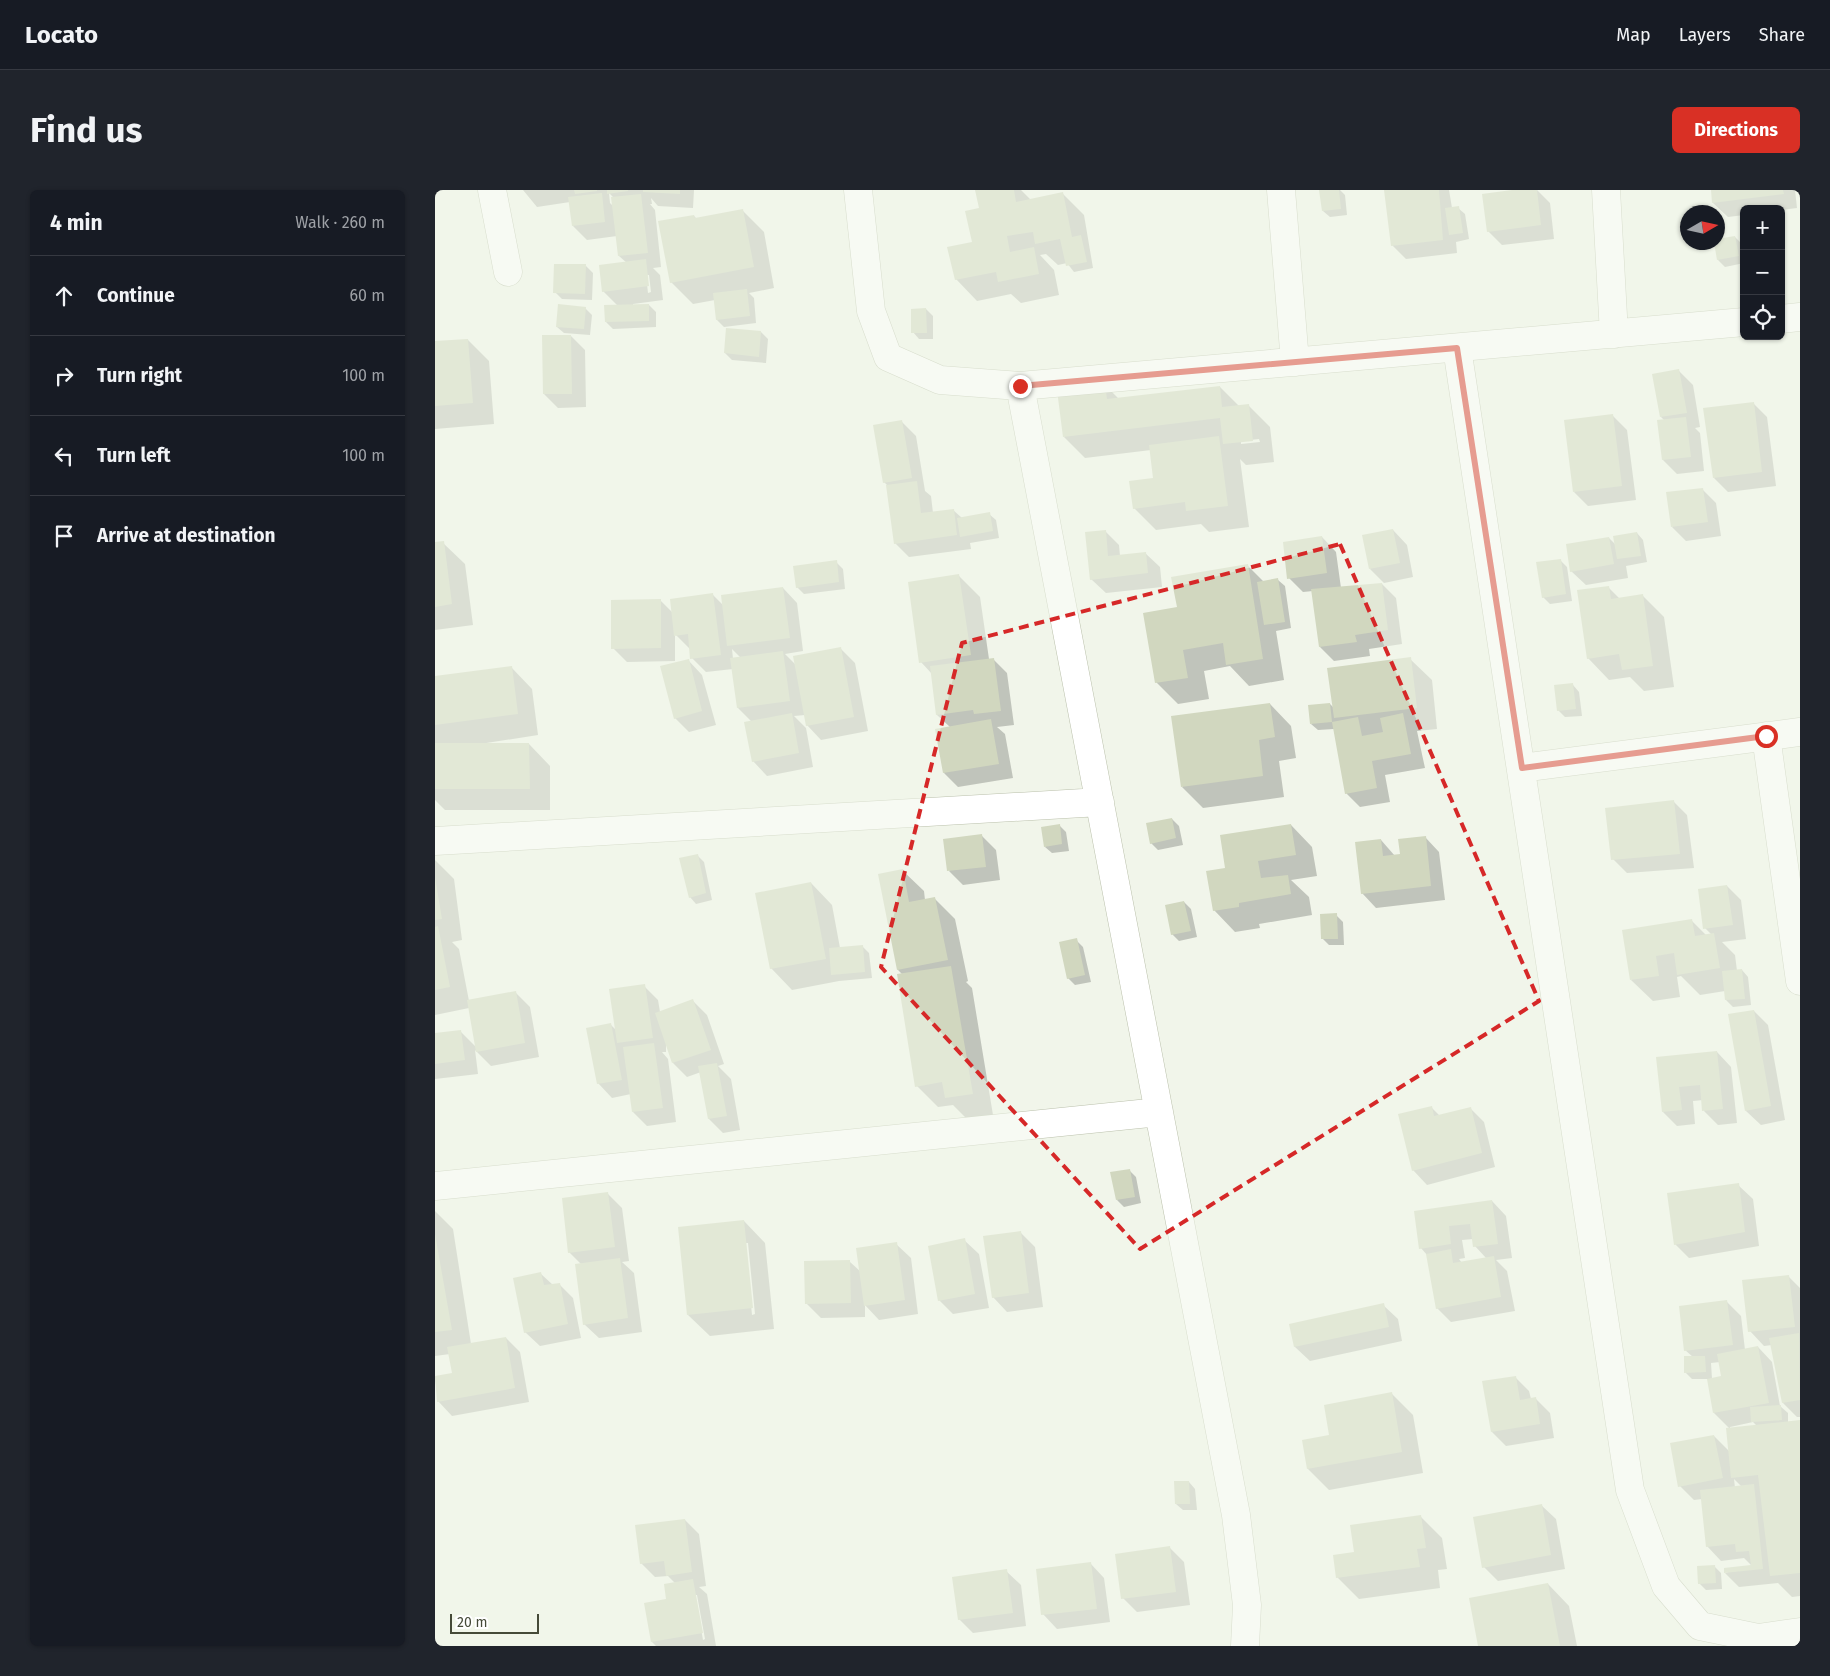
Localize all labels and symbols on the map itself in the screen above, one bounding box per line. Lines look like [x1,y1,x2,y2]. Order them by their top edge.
north arrow [1680,205,1725,250]
route end [1009,375,1032,398]
route start [1755,725,1778,748]
scale bar [450,1611,539,1634]

